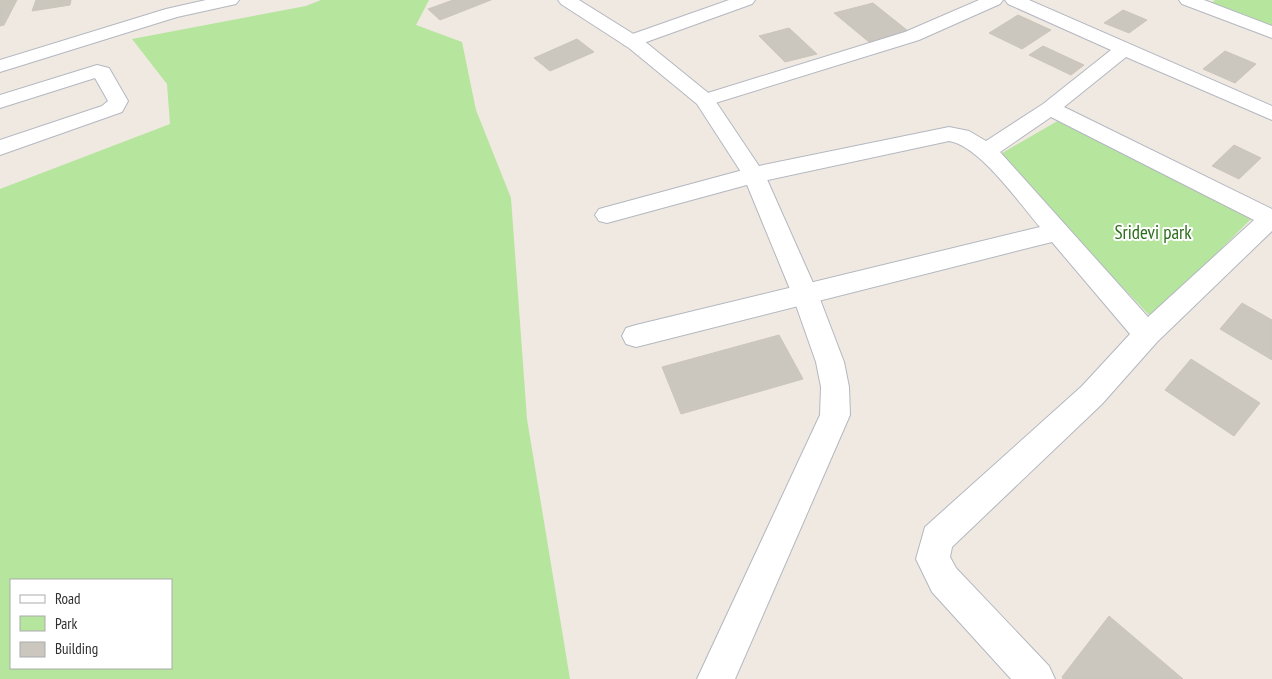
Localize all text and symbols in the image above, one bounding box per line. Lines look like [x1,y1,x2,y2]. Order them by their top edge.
park label: Sridevi park [1114,220,1192,244]
legend [10,579,172,669]
text: Road [55,589,81,608]
text: Park [55,614,77,633]
text: Building [55,639,98,658]

